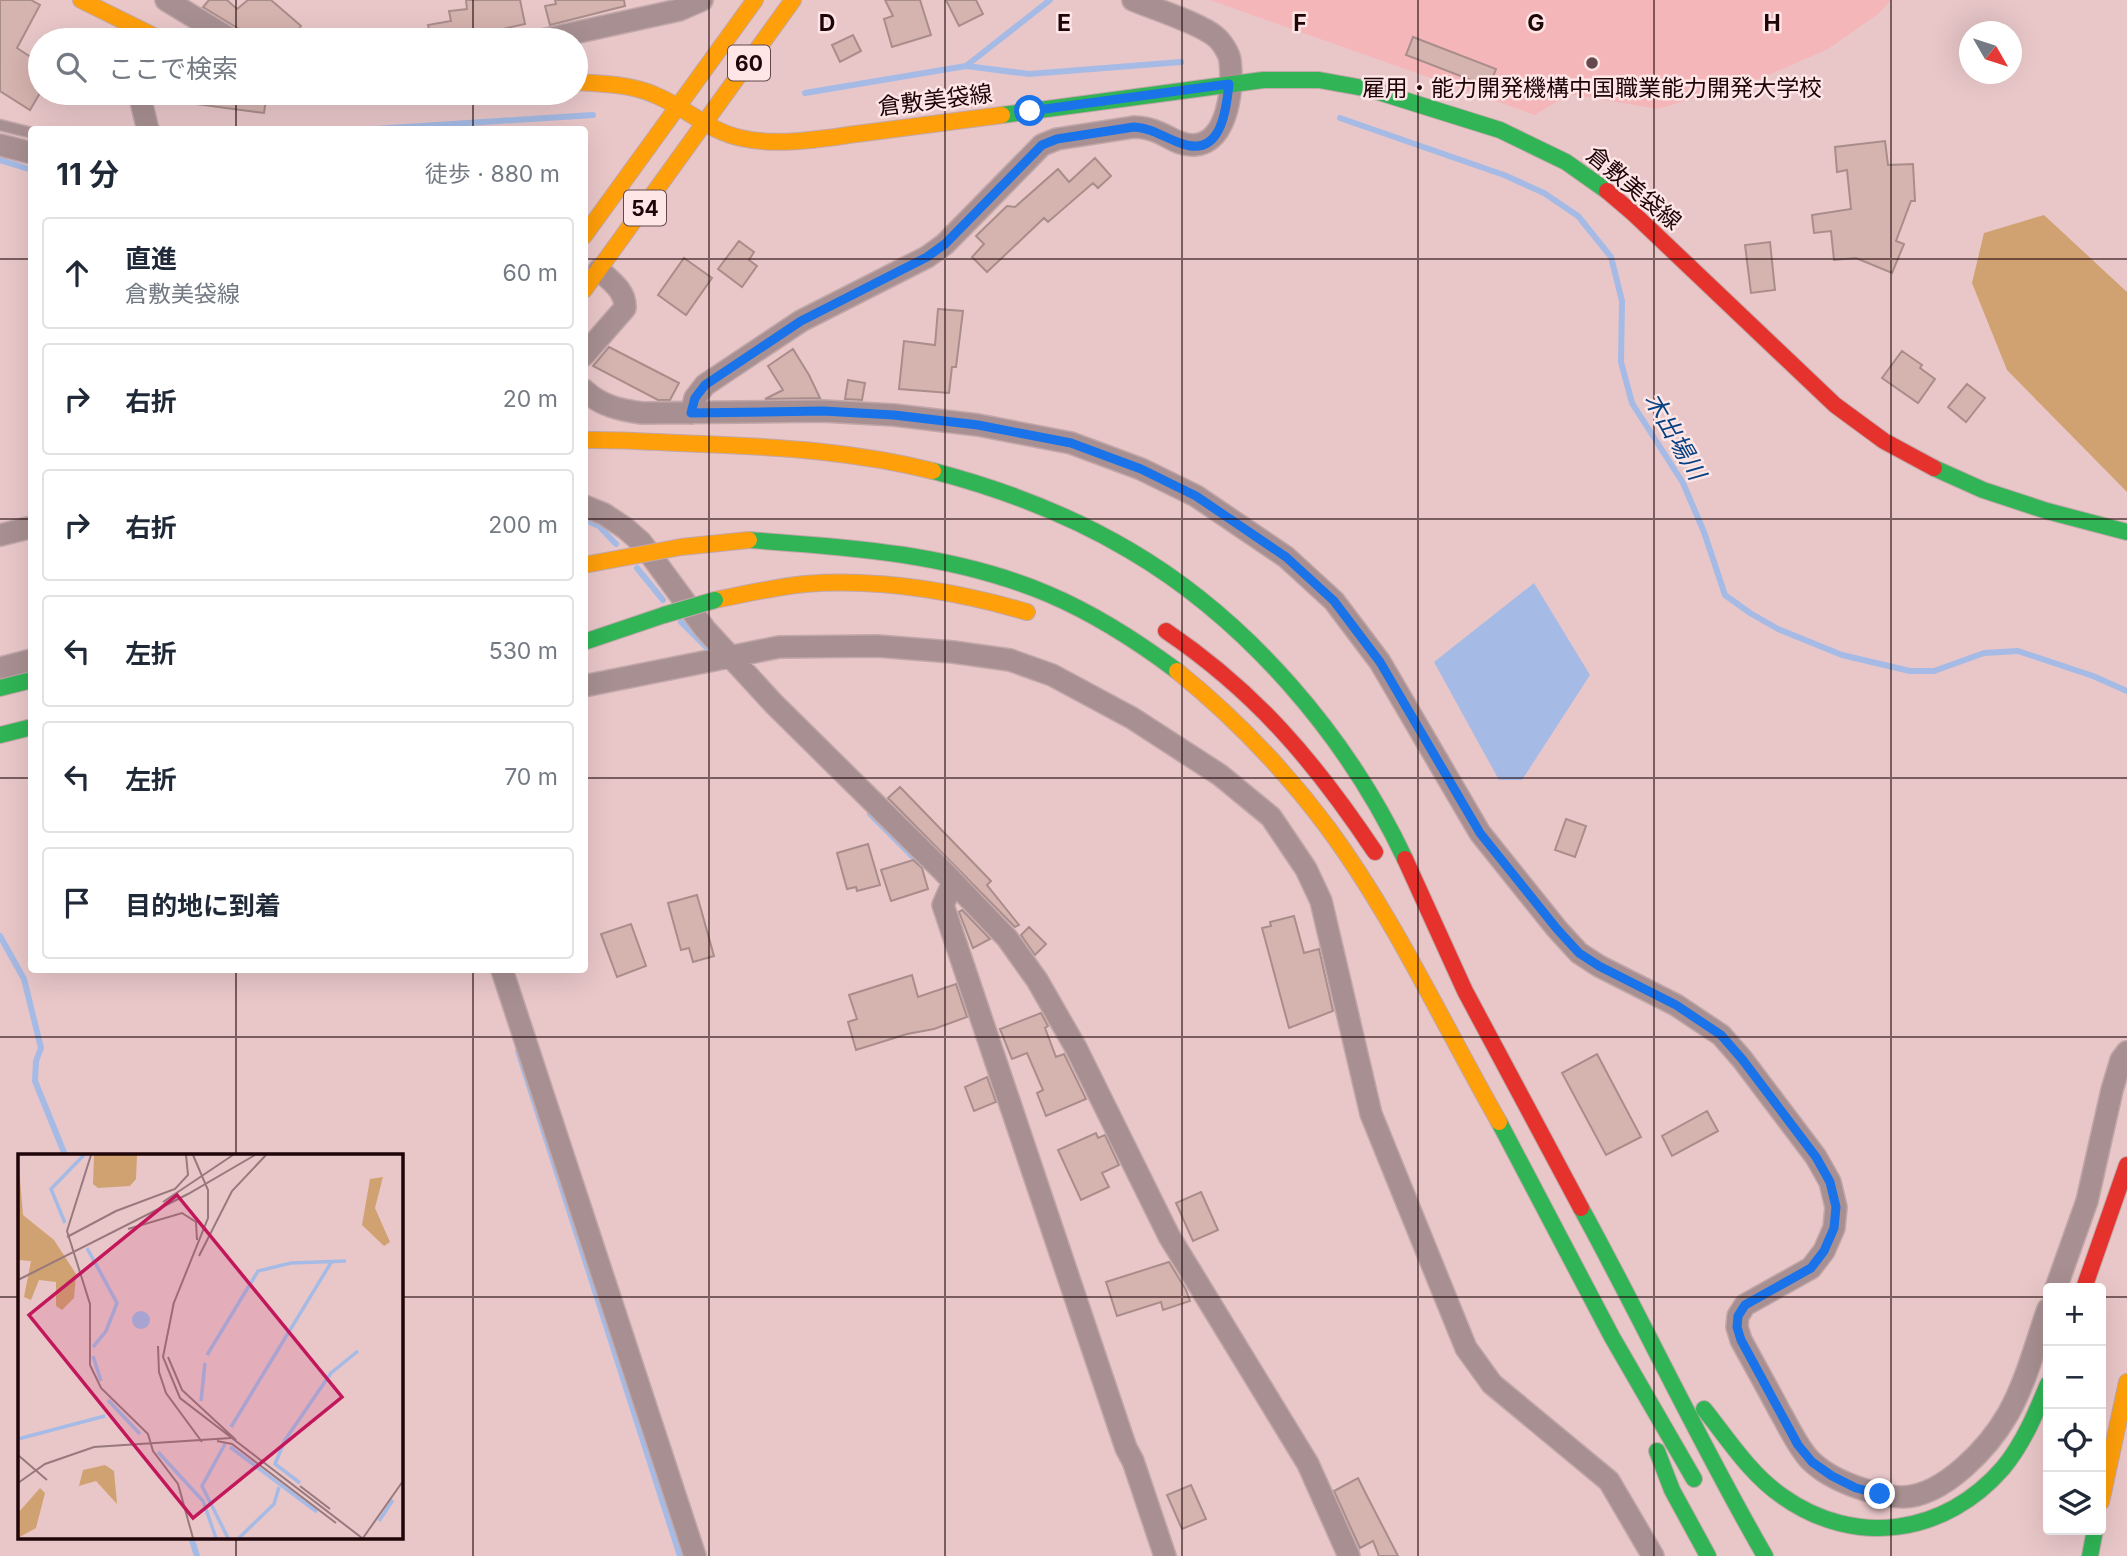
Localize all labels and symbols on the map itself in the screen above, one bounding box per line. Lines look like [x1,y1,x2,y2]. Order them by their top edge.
text: D [819,9,835,37]
text: E [1057,9,1071,37]
text: F [1293,9,1307,37]
text: G [1527,9,1545,37]
text: H [1763,9,1781,37]
north arrow [1959,21,2022,84]
road number: 60 [728,46,770,80]
marker: 雇用・能力開発機構中国職業能力開発大学校 [1584,55,1600,71]
place label: 雇用・能力開発機構中国職業能力開発大学校 [1362,74,1822,102]
street label: 倉敷美袋線 [876,79,994,121]
route start [1014,95,1045,126]
street label: 倉敷美袋線 [1581,140,1687,236]
road number: 54 [624,190,666,226]
water label: 木出場川 [1638,387,1713,487]
inset map [18,1154,402,1538]
route end [1864,1478,1895,1509]

